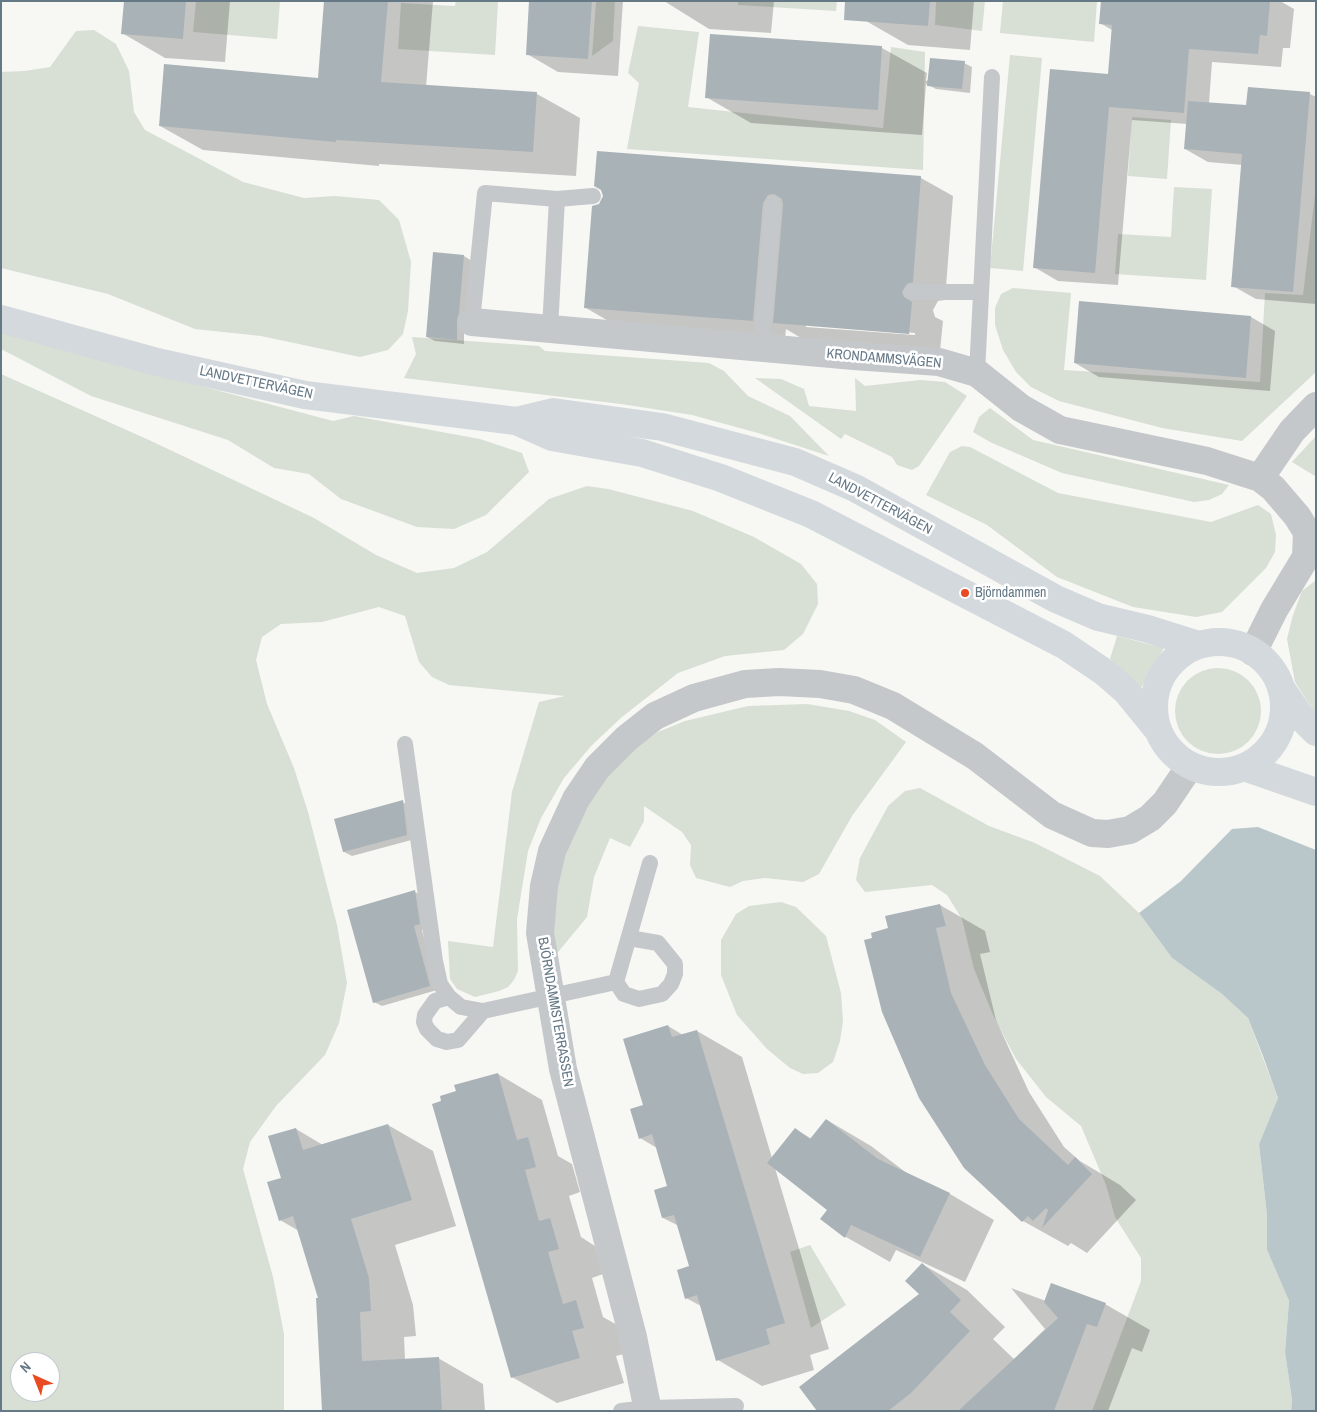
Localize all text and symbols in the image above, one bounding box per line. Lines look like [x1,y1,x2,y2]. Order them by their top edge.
street label: KRONDAMMSVÄGEN [826,346,942,372]
street label: LANDVETTERVÄGEN [198,363,314,403]
street label: LANDVETTERVÄGEN [825,470,935,538]
place label: Björndammen [975,585,1046,601]
marker: Björndammen [959,587,971,599]
street label: BJÖRNDAMMSTERRASSEN [534,936,576,1088]
north arrow [10,1352,60,1402]
text: N [16,1358,35,1376]

